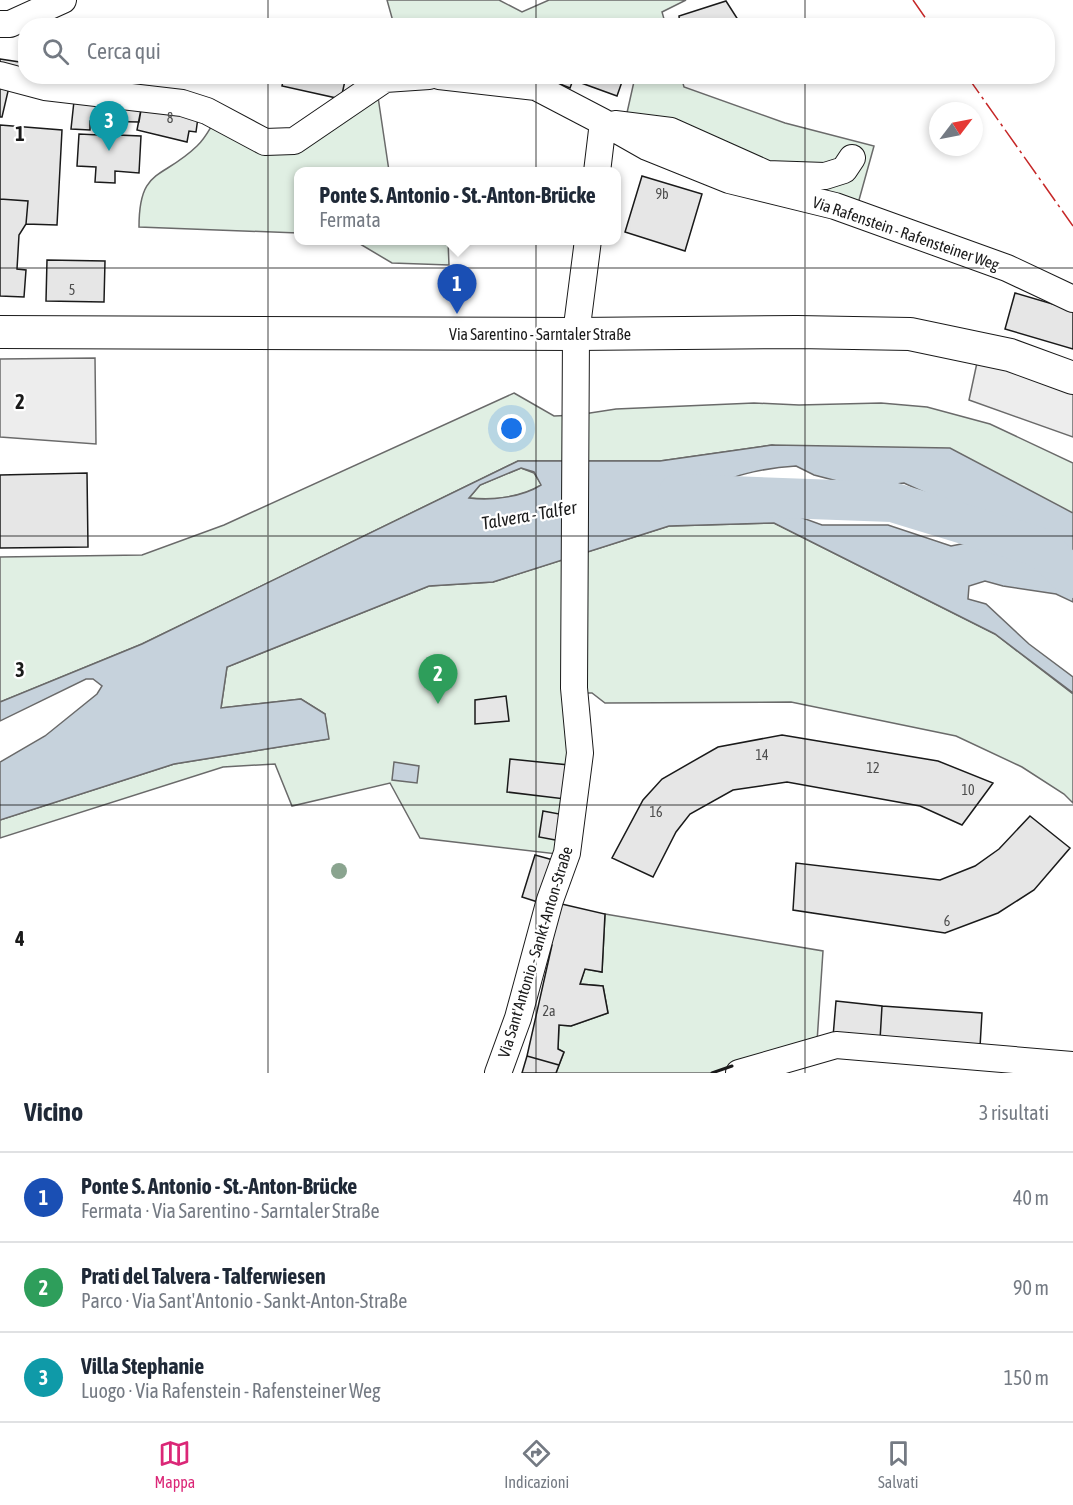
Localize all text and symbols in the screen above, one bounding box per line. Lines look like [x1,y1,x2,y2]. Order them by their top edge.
search box [18,18,1055,84]
icon: search [39,35,72,68]
text: Cerca qui [87,38,161,64]
pin: 3 [90,102,128,151]
north arrow [929,102,983,156]
house number: 8 [167,110,174,126]
text: 1 [15,122,25,145]
popup [294,167,621,245]
text: Ponte S. Antonio - St.-Anton-Brücke [319,182,596,208]
house number: 9b [655,186,669,202]
street label: Via Rafenstein - Rafensteiner Weg [810,193,1002,274]
text: Fermata [319,208,381,231]
pin: 1 [438,264,476,314]
house number: 5 [69,282,75,298]
street label: Via Sarentino - Sarntaler Straße [449,325,631,343]
text: 2 [15,390,25,413]
your location [497,414,526,443]
water label: Talvera - Talfer [480,496,579,534]
pin: 2 [418,654,458,704]
text: 3 [15,658,25,681]
house number: 14 [755,747,769,763]
house number: 12 [866,760,880,776]
house number: 10 [961,782,975,798]
house number: 16 [649,804,663,820]
street label: Via Sant'Antonio - Sankt-Anton-Straße [494,844,576,1060]
house number: 6 [944,913,951,929]
text: 4 [14,927,25,950]
house number: 2a [542,1003,556,1019]
text: Vicino [24,1097,83,1127]
text: 3 risultati [979,1101,1049,1124]
text: Ponte S. Antonio - St.-Anton-Brücke [81,1173,357,1199]
text: 1 [39,1186,48,1209]
text: 40 m [1013,1186,1049,1209]
text: Fermata · Via Sarentino - Sarntaler Straße [81,1199,380,1222]
text: Prati del Talvera - Talferwiesen [81,1263,326,1289]
text: 2 [39,1276,48,1299]
text: 90 m [1013,1276,1049,1299]
text: Parco · Via Sant'Antonio - Sankt-Anton-Straße [81,1289,407,1312]
text: Villa Stephanie [81,1353,204,1379]
text: 3 [39,1366,48,1389]
text: 150 m [1004,1366,1049,1389]
text: Luogo · Via Rafenstein - Rafensteiner Weg [81,1379,381,1402]
tab: Mappa [154,1437,195,1491]
tab: Indicazioni [504,1437,569,1491]
tab: Salvati [878,1437,918,1491]

